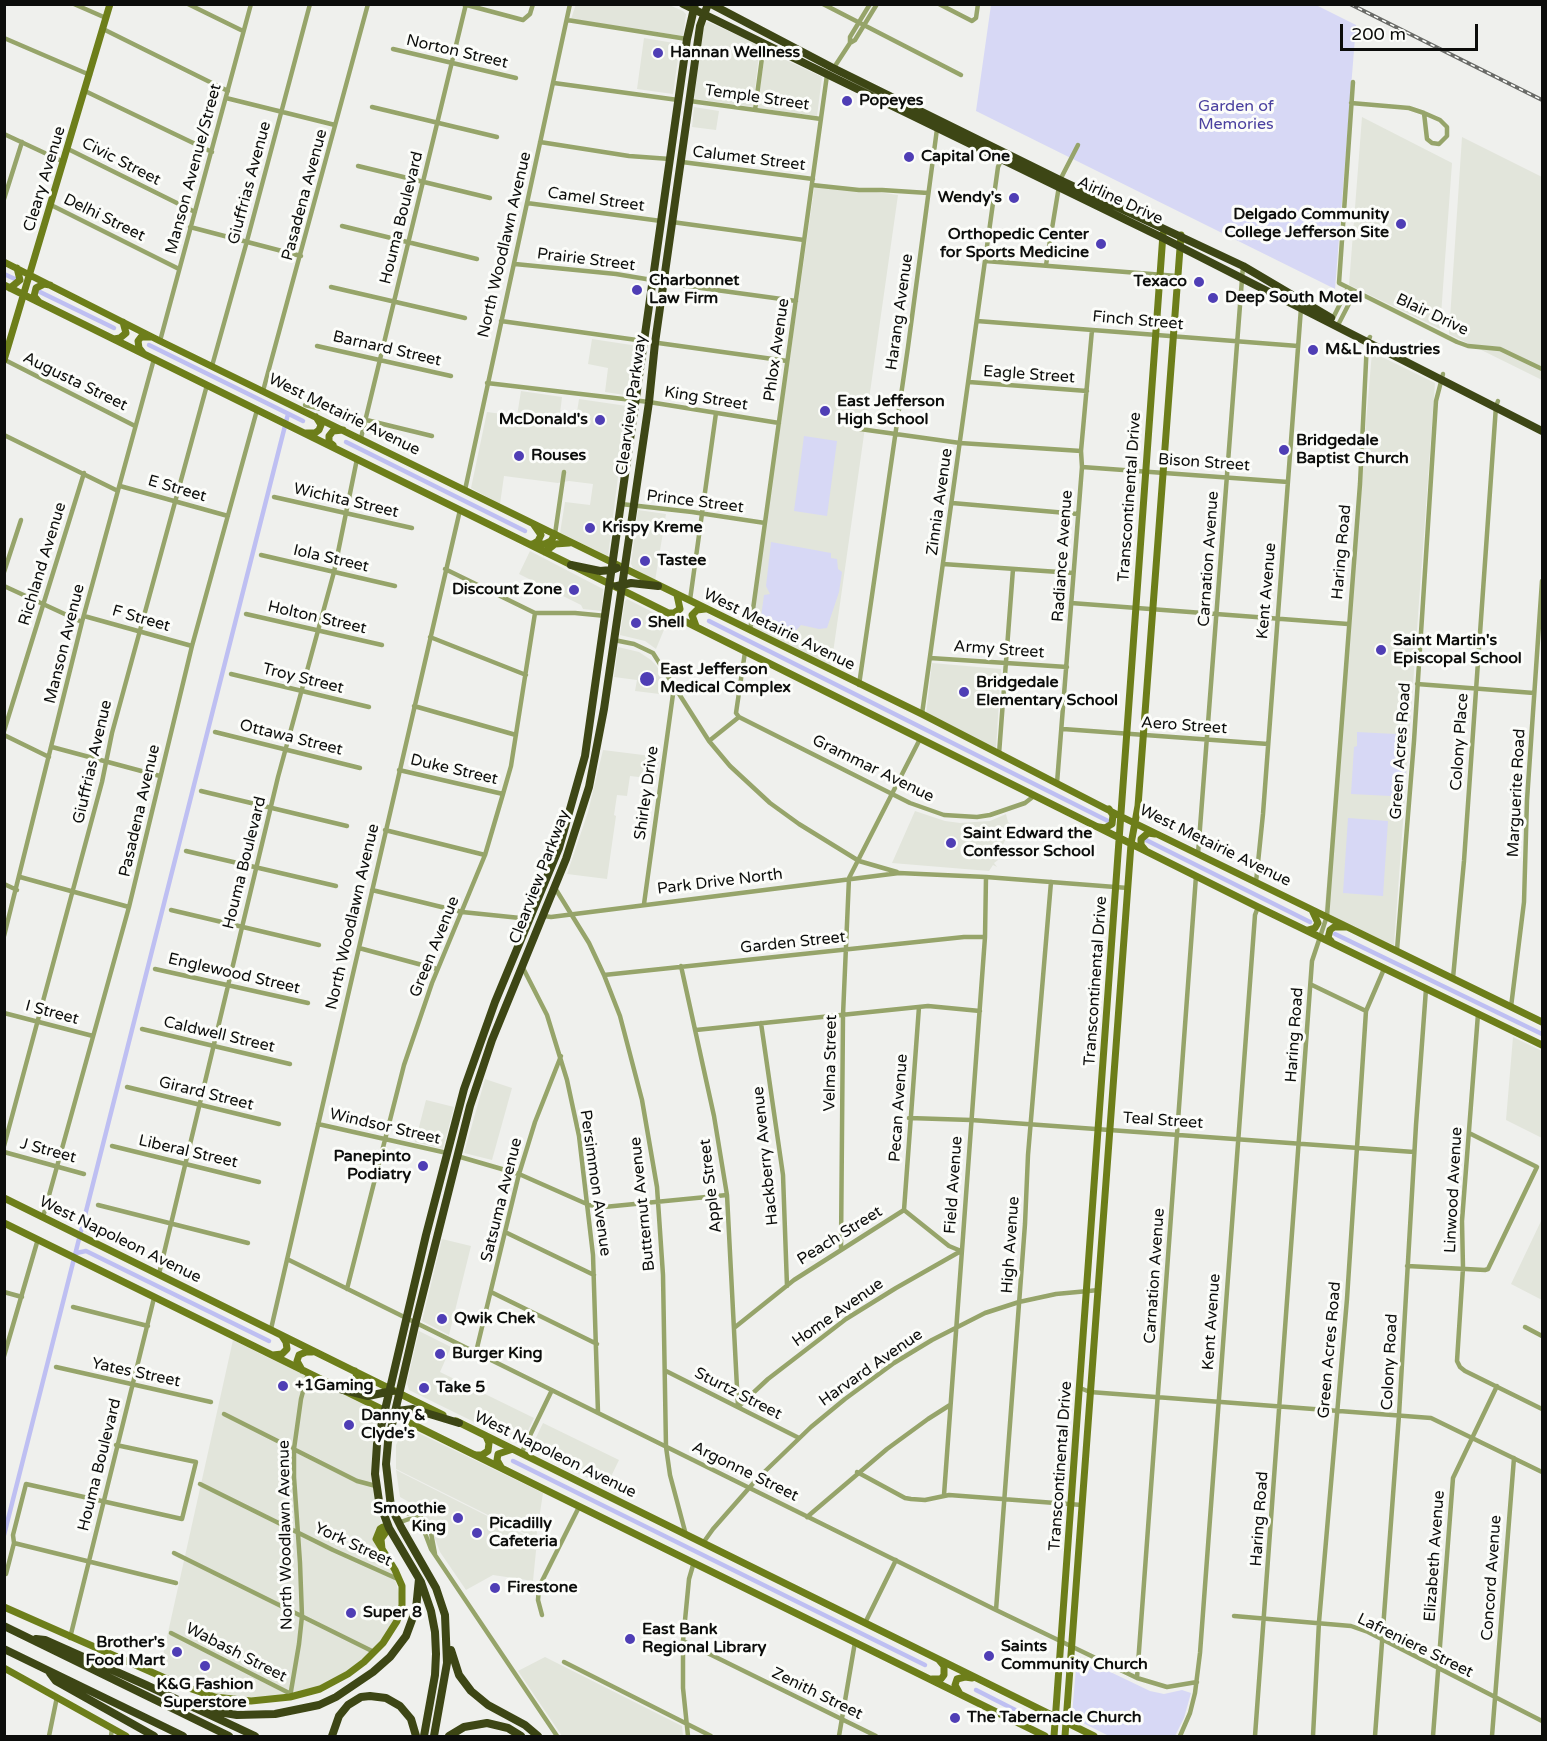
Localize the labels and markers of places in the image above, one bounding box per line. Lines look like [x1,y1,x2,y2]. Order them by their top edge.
place label: Hannan Wellness [670,43,800,63]
marker: Hannan Wellness [651,46,665,60]
place label: Popeyes [859,91,924,111]
marker: Popeyes [840,94,854,108]
place label: Capital One [921,147,1010,167]
marker: Capital One [902,150,916,164]
place label: Wendy's [938,188,1002,208]
marker: Wendy's [1007,191,1021,205]
place label: Delgado Community College Jefferson Site [1224,205,1389,243]
marker: Delgado Community College Jefferson Site [1394,217,1408,231]
place label: Orthopedic Center for Sports Medicine [940,225,1089,263]
marker: Orthopedic Center for Sports Medicine [1094,237,1108,251]
place label: Charbonnet Law Firm [649,271,739,309]
place label: Texaco [1133,272,1187,292]
marker: Texaco [1192,275,1206,289]
marker: Charbonnet Law Firm [630,283,644,297]
place label: Deep South Motel [1225,288,1362,308]
marker: Deep South Motel [1206,291,1220,305]
place label: M&L Industries [1325,340,1440,360]
marker: M&L Industries [1306,343,1320,357]
place label: East Jefferson High School [837,392,945,430]
marker: East Jefferson High School [818,404,832,418]
place label: McDonald's [499,410,588,430]
marker: McDonald's [593,413,607,427]
place label: Bridgedale Baptist Church [1296,431,1409,469]
marker: Bridgedale Baptist Church [1277,443,1291,457]
place label: Rouses [531,446,586,466]
marker: Rouses [512,449,526,463]
place label: Krispy Kreme [602,518,703,538]
marker: Krispy Kreme [583,521,597,535]
place label: Tastee [657,551,706,571]
marker: Tastee [638,554,652,568]
place label: Discount Zone [452,580,562,600]
marker: Discount Zone [567,583,581,597]
place label: Shell [648,613,684,633]
marker: Shell [629,616,643,630]
place label: Saint Martin's Episcopal School [1393,631,1522,669]
marker: Saint Martin's Episcopal School [1374,643,1388,657]
place label: East Jefferson Medical Complex [660,660,791,698]
marker: East Jefferson Medical Complex [638,670,656,688]
place label: Bridgedale Elementary School [976,673,1118,711]
marker: Bridgedale Elementary School [957,685,971,699]
place label: Saint Edward the Confessor School [963,824,1095,862]
marker: Saint Edward the Confessor School [944,836,958,850]
place label: Panepinto Podiatry [334,1147,411,1185]
marker: Panepinto Podiatry [416,1159,430,1173]
place label: Qwik Chek [454,1309,535,1329]
marker: Qwik Chek [435,1312,449,1326]
place label: Burger King [452,1344,543,1364]
marker: Burger King [433,1347,447,1361]
place label: +1Gaming [295,1376,374,1396]
place label: Take 5 [436,1378,485,1398]
marker: +1Gaming [276,1379,290,1393]
marker: Take 5 [417,1381,431,1395]
place label: Danny & Clyde's [361,1406,426,1444]
marker: Danny & Clyde's [342,1418,356,1432]
place label: Smoothie King [373,1499,446,1537]
marker: Smoothie King [451,1511,465,1525]
place label: Picadilly Cafeteria [489,1514,558,1552]
marker: Picadilly Cafeteria [470,1526,484,1540]
place label: Firestone [507,1578,578,1598]
marker: Firestone [488,1581,502,1595]
place label: Super 8 [363,1603,422,1623]
marker: Super 8 [344,1606,358,1620]
place label: East Bank Regional Library [642,1620,766,1658]
marker: East Bank Regional Library [623,1632,637,1646]
place label: Brother's Food Mart [86,1633,165,1671]
place label: Saints Community Church [1001,1637,1148,1675]
marker: Brother's Food Mart [170,1645,184,1659]
marker: Saints Community Church [982,1649,996,1663]
marker: K&G Fashion Superstore [198,1659,212,1673]
place label: K&G Fashion Superstore [156,1675,254,1713]
place label: The Tabernacle Church [967,1708,1142,1728]
marker: The Tabernacle Church [948,1711,962,1725]

